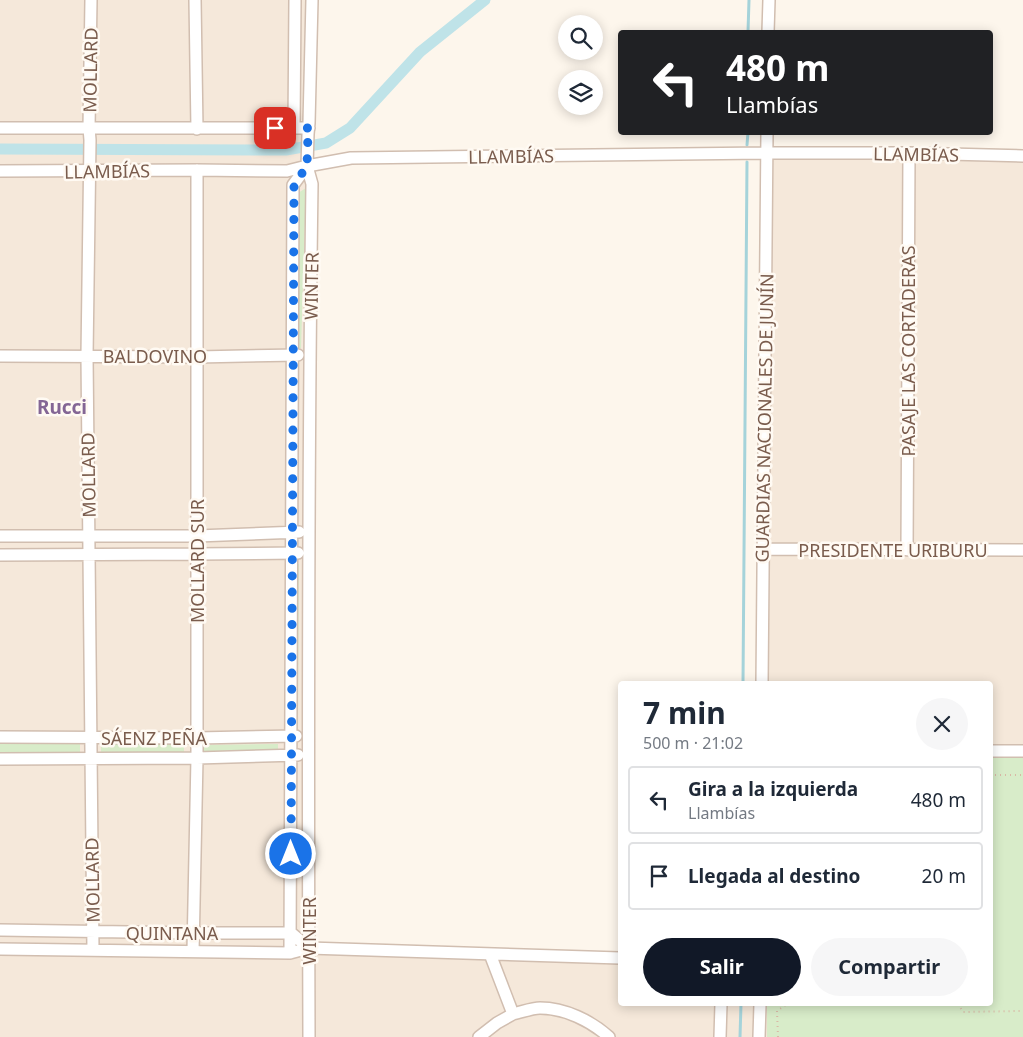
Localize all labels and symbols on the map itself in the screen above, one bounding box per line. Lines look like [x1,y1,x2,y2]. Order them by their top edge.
street label: MOLLARD [77,27,103,113]
pin [254,107,296,149]
street label: LLAMBÍAS [873,141,959,167]
street label: LLAMBÍAS [468,143,554,169]
street label: LLAMBÍAS [64,158,150,184]
street label: PASAJE LAS CORTADERAS [896,245,920,457]
street label: WINTER [298,252,324,320]
street label: GUARDIAS NACIONALES DE JUNÍN [749,273,779,563]
street label: BALDOVINO [103,344,207,368]
district label: Rucci [37,394,87,420]
street label: MOLLARD [75,432,101,518]
street label: MOLLARD SUR [185,499,209,623]
street label: PRESIDENTE URIBURU [798,538,988,562]
street label: SÁENZ PEÑA [101,726,208,750]
position arrow [264,827,316,879]
street label: MOLLARD [79,837,105,923]
street label: WINTER [297,897,321,965]
street label: QUINTANA [126,921,219,945]

